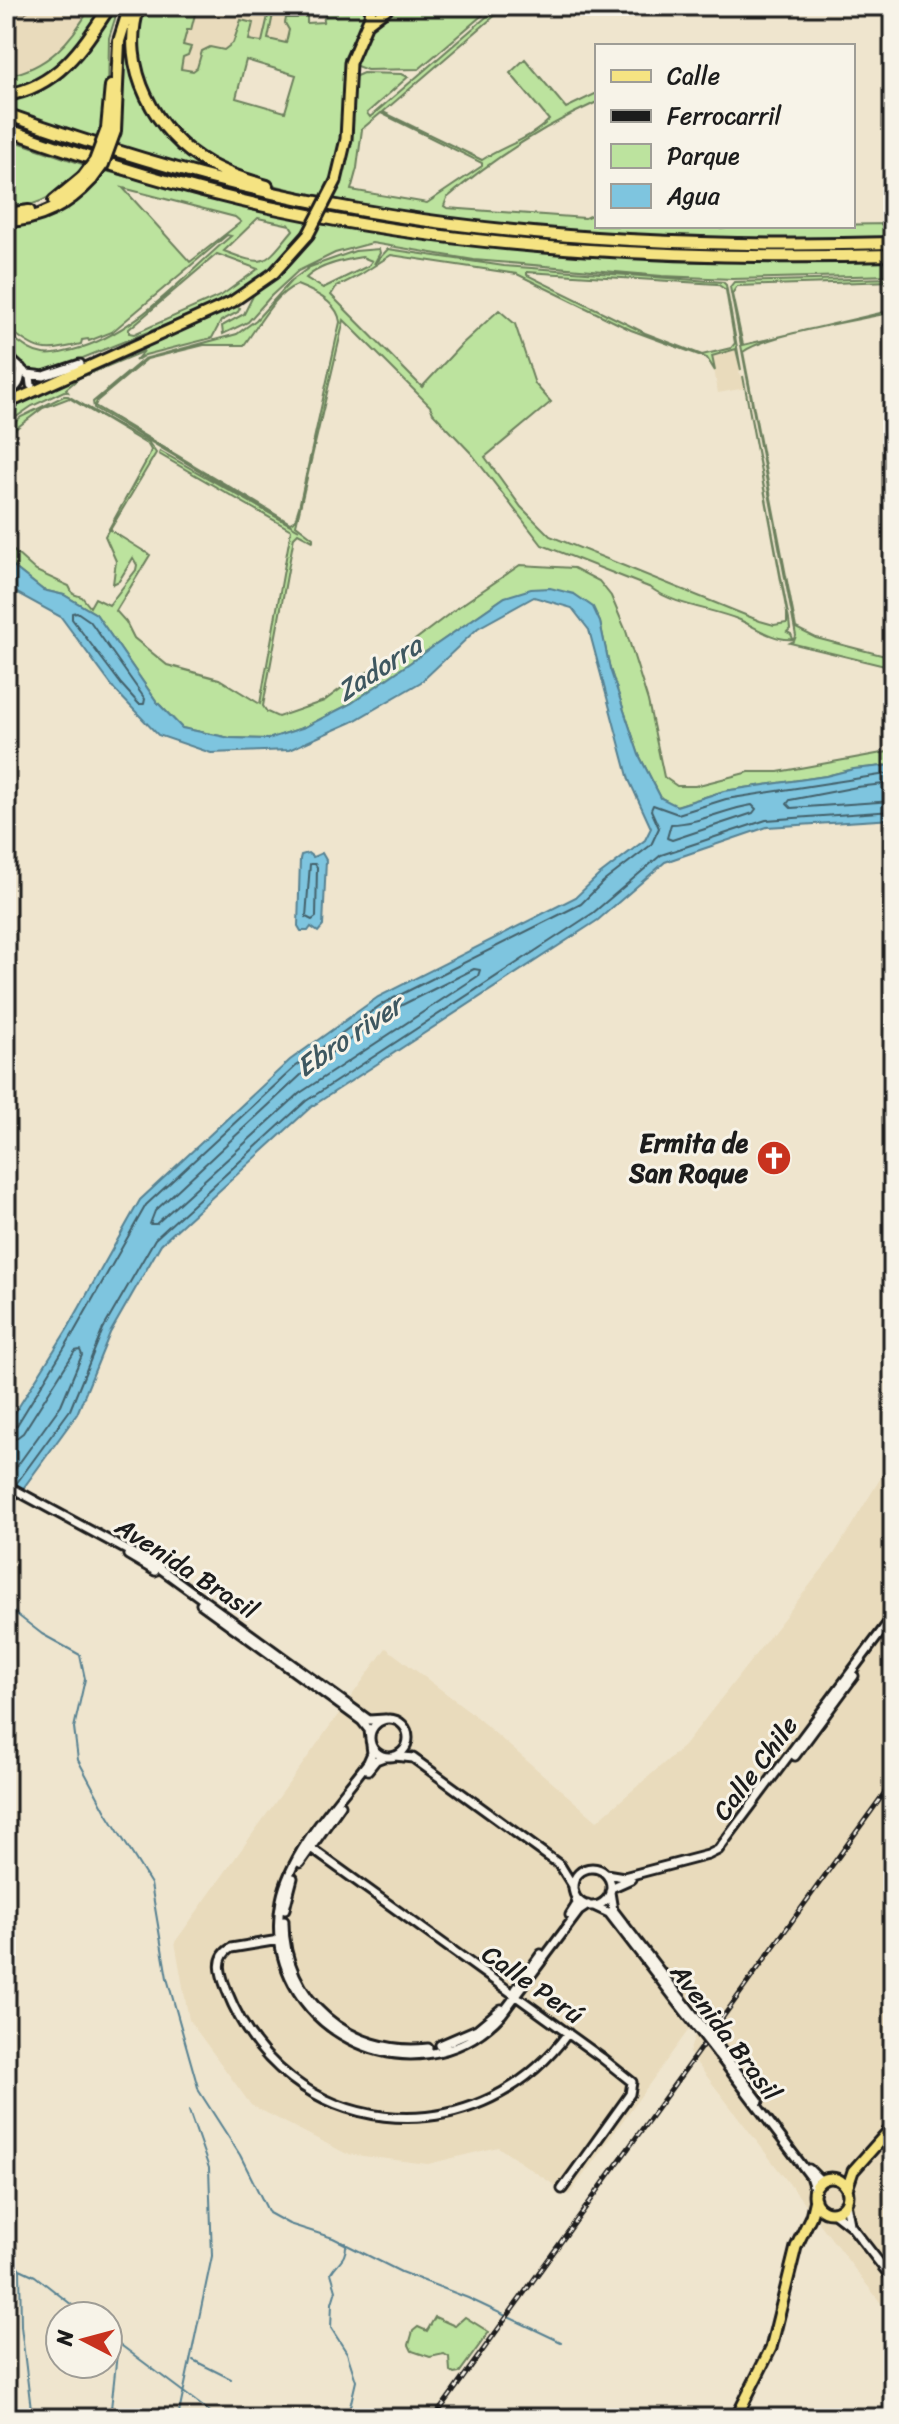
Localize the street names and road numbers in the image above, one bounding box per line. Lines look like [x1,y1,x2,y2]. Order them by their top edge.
street label: Avenida Brasil [105,1504,269,1632]
street label: Calle Chile [700,1705,810,1831]
street label: Calle Perú [472,1932,594,2036]
street label: Avenida Brasil [658,1952,794,2112]

